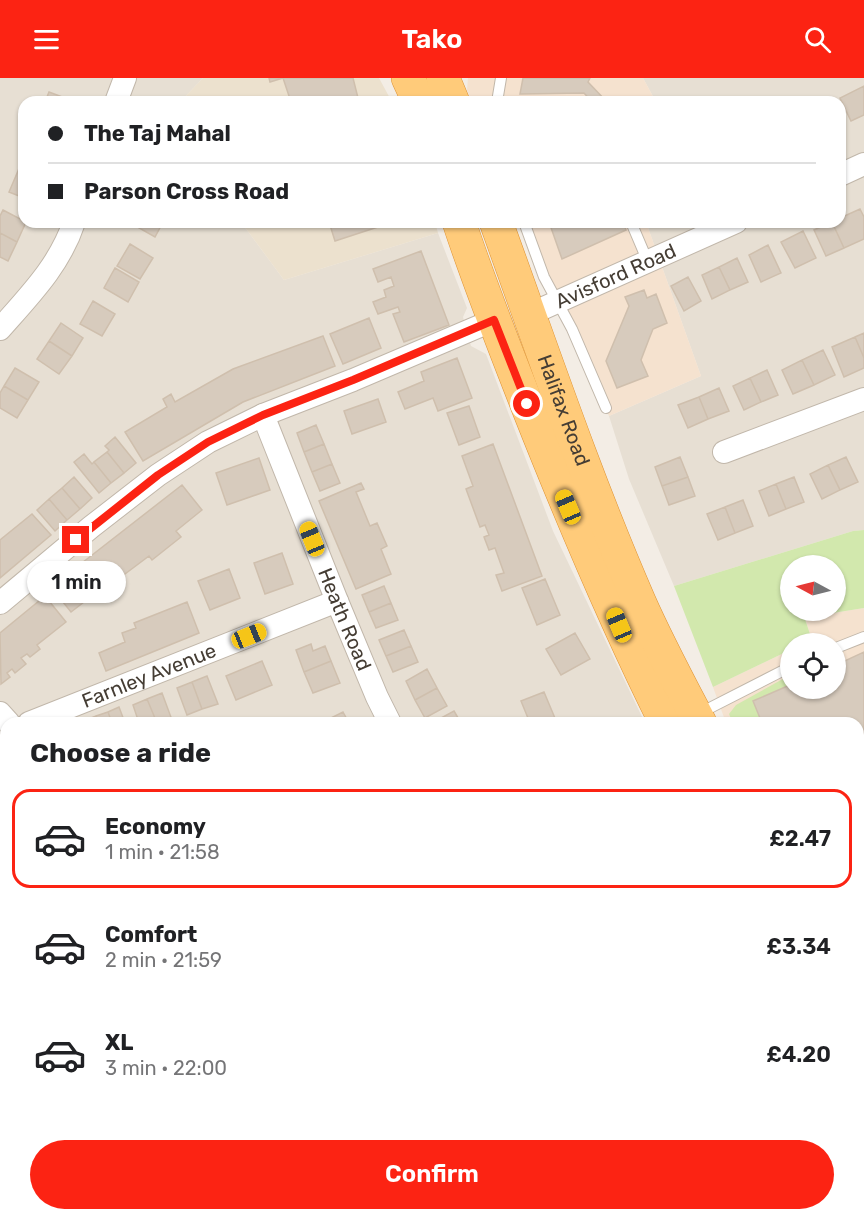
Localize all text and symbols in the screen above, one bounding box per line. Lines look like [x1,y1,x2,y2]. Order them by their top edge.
icon: menu [30,23,63,56]
text: Tako [402,23,462,55]
icon: search [801,23,834,56]
text: The Taj Mahal [84,120,231,147]
text: Parson Cross Road [84,178,289,205]
street label: Avisford Road [552,238,680,313]
street label: Halifax Road [532,351,595,469]
route start [513,390,540,417]
car [553,487,583,527]
car [297,519,327,559]
route end [62,526,89,553]
north arrow [780,555,846,621]
map controls [780,555,846,699]
callout: 1 min [26,561,125,603]
street label: Heath Road [313,564,377,674]
text: 1 min [51,570,102,594]
car [604,605,634,645]
car [229,621,269,651]
button: locate [780,633,846,699]
street label: Farnley Avenue [78,638,220,713]
text: Choose a ride [30,737,211,769]
icon: car [33,812,87,866]
text: Economy [105,813,206,840]
text: £2.47 [769,825,831,852]
text: 1 min · 21:58 [105,840,220,864]
icon: car [33,920,87,974]
text: Comfort [105,921,197,948]
text: £3.34 [766,933,831,960]
text: 2 min · 21:59 [105,948,222,972]
icon: car [33,1028,87,1082]
text: XL [105,1029,133,1056]
text: £4.20 [766,1041,831,1068]
text: 3 min · 22:00 [105,1056,227,1080]
button: Confirm [30,1140,834,1209]

